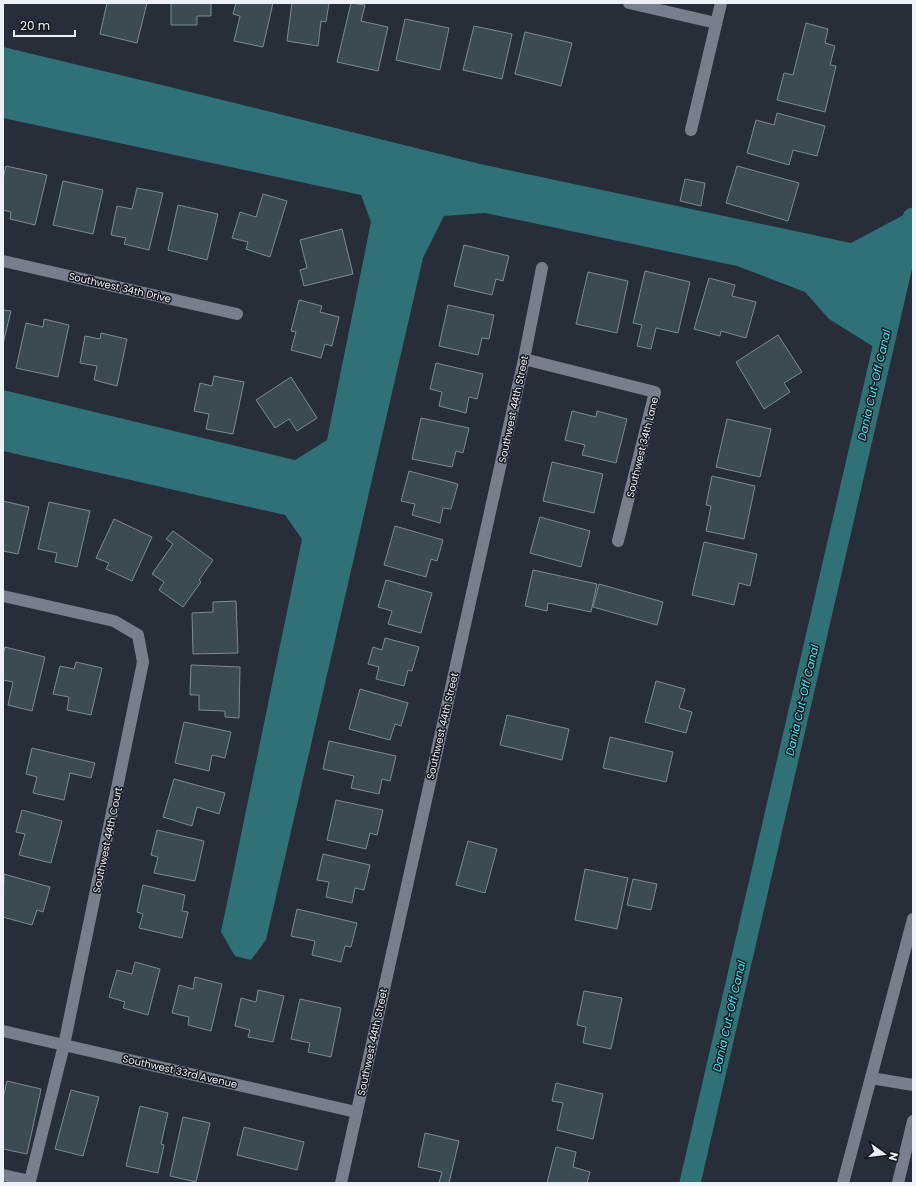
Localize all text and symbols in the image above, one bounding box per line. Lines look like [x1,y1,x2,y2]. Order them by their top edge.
scale bar [14,12,75,38]
text: 20 m [20,17,50,34]
street label: Southwest 34th Drive [67,268,173,307]
water label: Dania Cut-Off Canal [853,328,895,442]
street label: Southwest 44th Street [495,354,532,464]
street label: Southwest 34th Lane [623,395,662,499]
water label: Dania Cut-Off Canal [781,643,823,757]
street label: Southwest 44th Street [423,671,462,781]
street label: Southwest 44th Court [89,785,126,894]
water label: Dania Cut-Off Canal [708,959,750,1073]
street label: Southwest 44th Street [354,987,391,1097]
street label: Southwest 33rd Avenue [121,1051,239,1092]
north arrow [864,1134,904,1174]
text: N [885,1150,902,1162]

